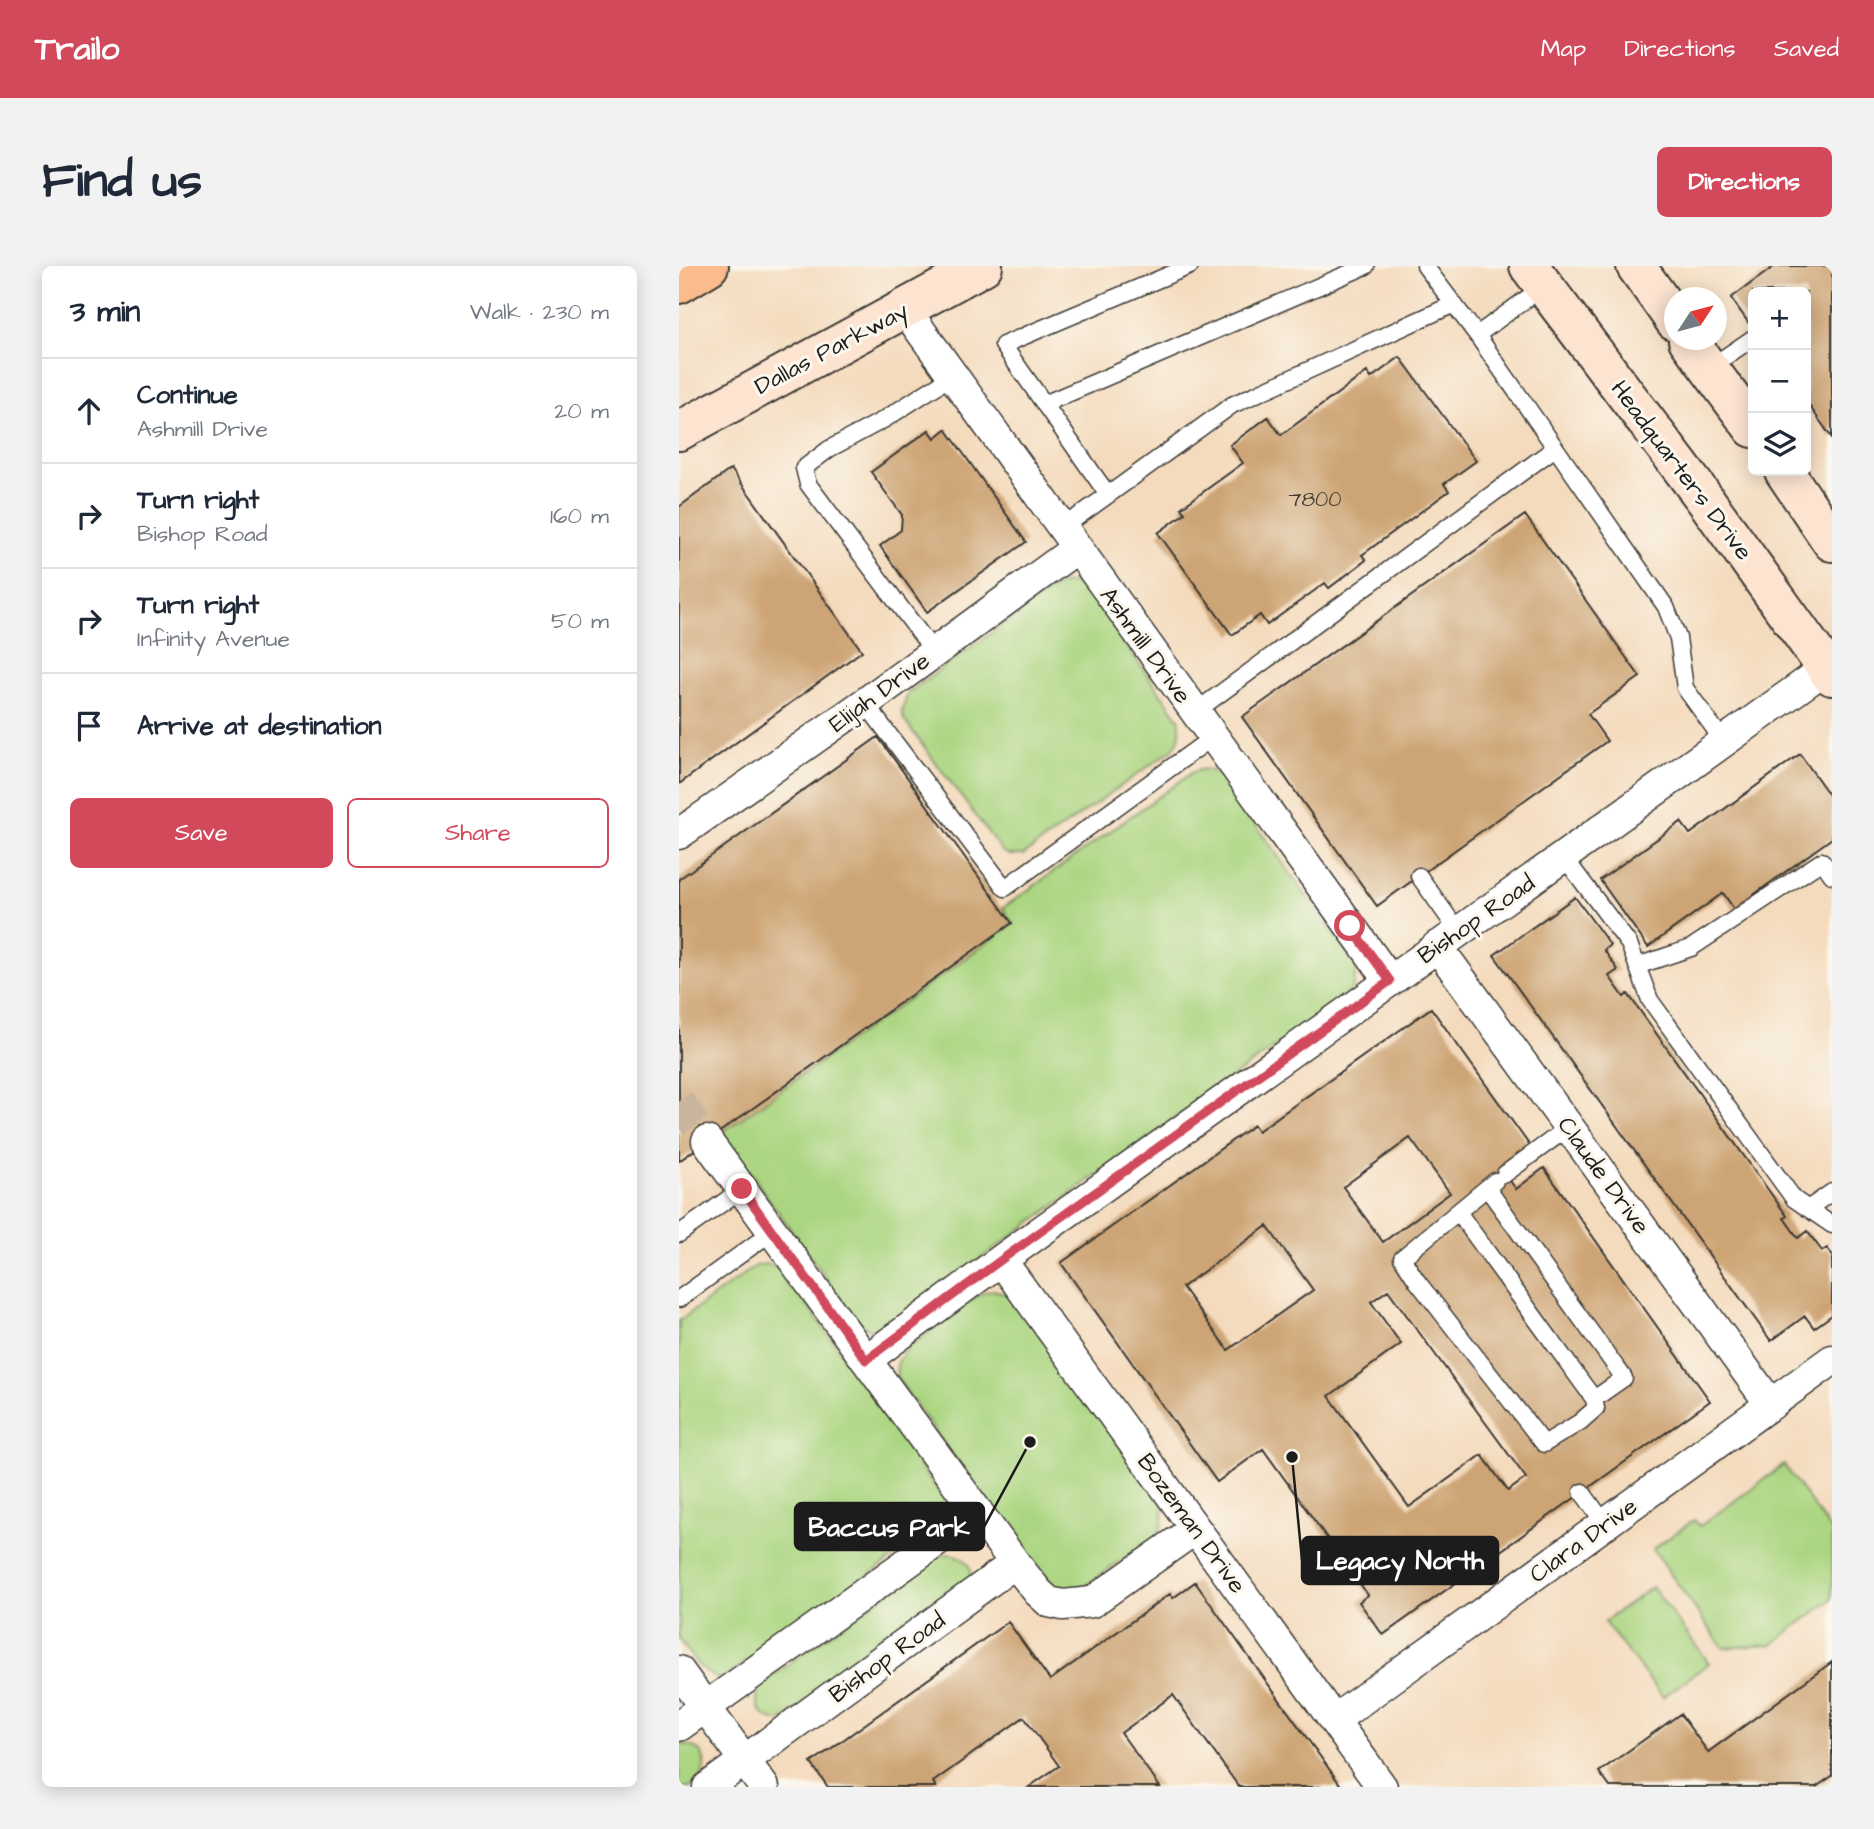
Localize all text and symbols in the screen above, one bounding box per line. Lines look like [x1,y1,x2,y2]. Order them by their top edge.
text: Trailo [35,26,119,72]
text: Map [1541,32,1586,66]
text: Directions [1624,32,1736,66]
text: Saved [1774,32,1839,66]
button: Directions [1657,147,1832,217]
text: Find us [42,148,202,216]
north arrow [1664,287,1727,350]
map controls [1748,287,1811,476]
button: + [1748,287,1811,350]
text: 3 min [70,291,140,333]
street label: Dallas Parkway [749,294,915,405]
text: Walk · 230 m [470,296,609,328]
button: − [1748,350,1811,413]
street label: Headquarters Drive [1602,374,1760,568]
text: Continue [137,377,238,413]
icon: ahead [70,392,108,430]
text: 20 m [554,395,609,427]
text: Ashmill Drive [137,413,268,445]
button: layers [1748,413,1811,476]
text: Turn right [137,482,259,518]
house number: 7800 [1288,485,1342,514]
icon: right [70,497,108,535]
text: 160 m [550,500,609,532]
text: Bishop Road [137,518,268,550]
street label: Ashmill Drive [1091,580,1199,711]
text: Turn right [137,587,259,623]
icon: right [70,602,108,640]
text: 50 m [551,605,609,637]
text: Infinity Avenue [137,623,290,655]
street label: Elijah Drive [822,645,937,741]
icon: arrive [70,707,108,745]
text: Arrive at destination [137,708,382,744]
button: Save [70,798,333,868]
button: Share [347,798,609,868]
street label: Bishop Road [1411,867,1542,973]
route start [1334,910,1365,941]
street label: Claude Drive [1549,1110,1657,1241]
route end [726,1173,757,1204]
street label: Bozeman Drive [1129,1447,1254,1601]
street label: Clara Drive [1523,1490,1645,1592]
callout: Baccus Park [795,1503,984,1550]
text: Baccus Park [808,1510,971,1546]
callout: Legacy North [1302,1537,1498,1584]
text: Legacy North [1316,1543,1485,1582]
street label: Bishop Road [822,1604,953,1712]

